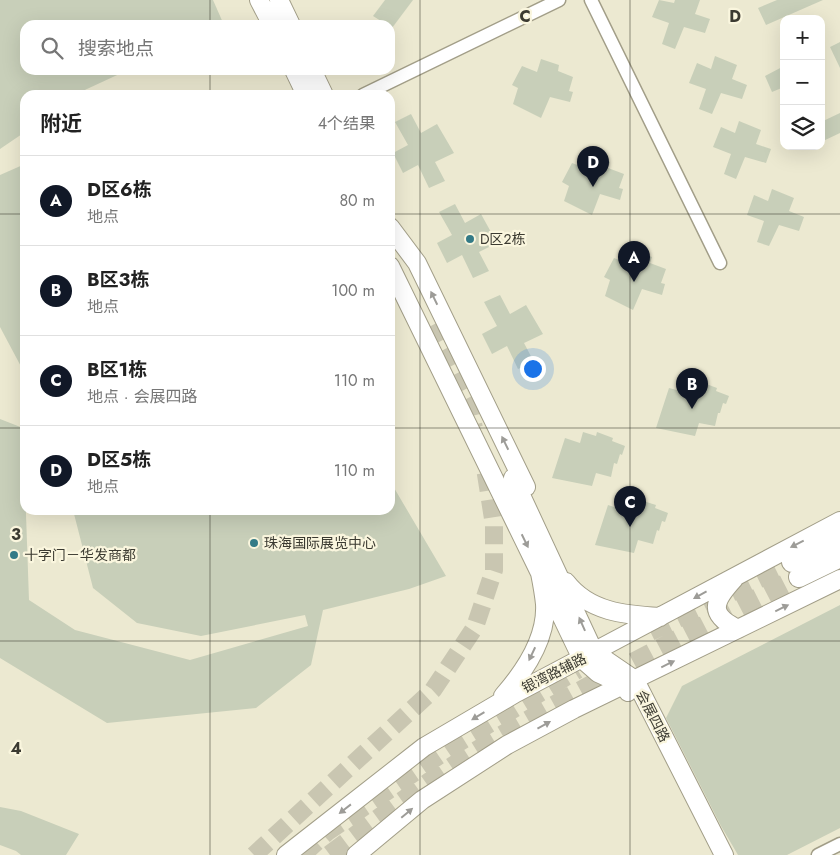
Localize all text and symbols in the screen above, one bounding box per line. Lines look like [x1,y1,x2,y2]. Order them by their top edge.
text: C [519,5,531,28]
text: D [729,5,741,28]
map controls [780,15,825,150]
button: + [780,15,825,60]
search box [20,20,395,75]
icon: search [38,34,66,62]
text: 搜索地点 [78,35,154,62]
button: − [780,60,825,105]
button: layers [780,105,825,150]
text: 附近 [40,109,82,139]
text: 4个结果 [318,112,375,135]
pin: D [577,146,609,187]
text: D区6栋 [87,176,152,203]
text: A [50,189,62,212]
text: 80 m [339,189,375,212]
text: 地点 [87,205,119,228]
place label: D区2栋 [480,229,526,249]
marker: D区2栋 [464,233,476,245]
pin: A [618,241,650,282]
text: B区3栋 [87,266,149,293]
text: B [51,279,61,302]
text: 100 m [331,279,375,302]
one-way arrow [430,290,438,305]
text: 地点 [87,295,119,318]
text: B区1栋 [87,356,147,383]
your location [520,356,546,382]
pin: B [676,368,708,409]
text: C [50,369,62,392]
text: 110 m [334,369,375,392]
text: 地点 · 会展四路 [87,385,197,408]
one-way arrow [501,436,510,451]
text: D区5栋 [87,446,151,473]
text: D [50,459,62,482]
text: 110 m [334,459,375,482]
text: 地点 [87,475,119,498]
pin: C [614,486,646,527]
text: 3 [11,523,21,546]
place label: 珠海国际展览中心 [264,533,376,553]
one-way arrow [521,534,529,548]
marker: 珠海国际展览中心 [248,537,260,549]
one-way arrow [789,540,804,548]
place label: 十字门－华发商都 [24,545,136,565]
marker: 十字门－华发商都 [8,549,20,561]
one-way arrow [693,591,707,600]
one-way arrow [775,603,789,611]
one-way arrow [577,617,586,632]
one-way arrow [527,647,535,661]
street label: 银湾路辅路 [518,648,590,698]
one-way arrow [661,660,675,668]
street label: 会展四路 [631,687,675,745]
one-way arrow [471,711,485,720]
one-way arrow [536,721,551,729]
text: 4 [10,737,22,760]
one-way arrow [339,803,352,814]
one-way arrow [401,807,414,818]

